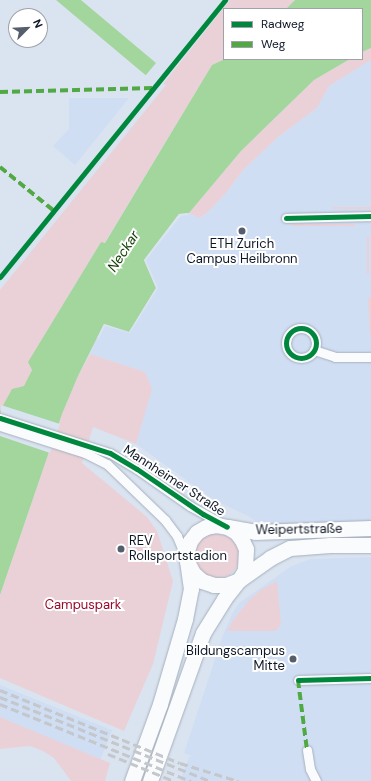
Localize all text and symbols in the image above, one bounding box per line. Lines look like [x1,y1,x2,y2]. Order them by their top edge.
north arrow [8,8,48,48]
legend [223,8,363,60]
text: Radweg [261,16,304,32]
text: N [30,17,46,30]
text: Weg [261,36,285,52]
marker: ETH Zurich Campus Heilbronn [237,226,247,236]
water label: Neckar [104,227,142,275]
place label: ETH Zurich Campus Heilbronn [186,237,298,268]
street label: Mannheimer Straße [120,442,228,520]
street label: Weipertstraße [255,521,343,539]
place label: REV Rollsportstadion [129,534,227,565]
marker: REV Rollsportstadion [116,544,126,554]
park label: Campuspark [45,597,121,613]
place label: Bildungscampus Mitte [186,644,285,675]
marker: Bildungscampus Mitte [288,654,298,664]

